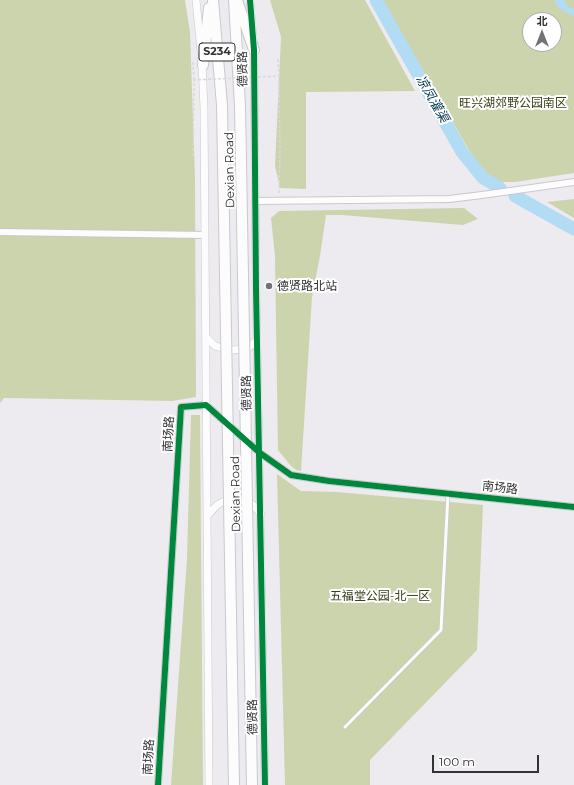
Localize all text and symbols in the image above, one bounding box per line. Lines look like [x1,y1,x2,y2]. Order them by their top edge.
north arrow [522,12,562,52]
text: 北 [537,14,548,28]
road number: S234 [199,43,235,61]
street label: 德贤路 [235,51,251,87]
water label: 凉凤灌渠 [412,73,452,125]
park label: 旺兴湖郊野公园南区 [459,96,567,110]
street label: Dexian Road [222,132,238,208]
place label: 德贤路北站 [277,279,337,293]
marker: 德贤路北站 [264,281,274,291]
street label: 德贤路 [239,375,255,411]
street label: 南场路 [161,416,177,452]
street label: Dexian Road [228,456,244,532]
street label: 南场路 [481,479,519,497]
park label: 五福堂公园-北一区 [330,589,430,603]
street label: 德贤路 [245,699,261,735]
street label: 南场路 [141,739,157,775]
scale bar [434,747,541,773]
text: 100 m [439,754,475,769]

